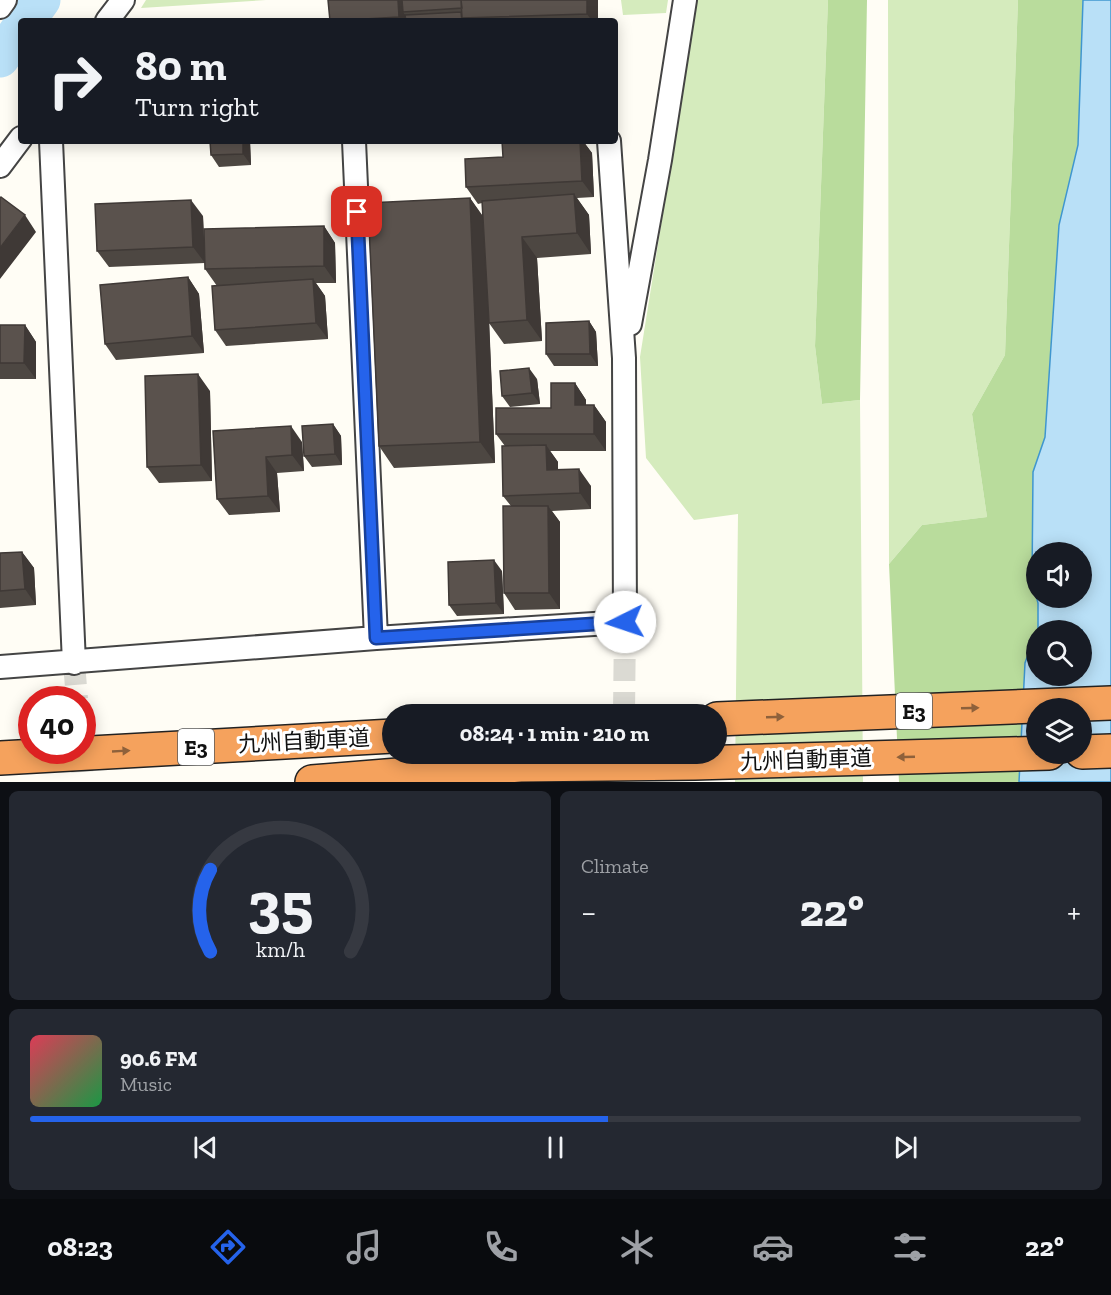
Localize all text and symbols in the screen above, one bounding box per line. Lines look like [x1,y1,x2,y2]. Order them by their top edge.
text: 80 m [135,40,226,91]
icon: right [36,42,114,120]
text: Turn right [135,91,259,123]
pin [331,186,382,237]
icon: arrive [340,195,373,228]
map controls [1026,542,1092,764]
button: sound [1026,542,1092,608]
position arrow [593,590,657,654]
button: search [1026,620,1092,686]
speed limit sign: 40 [18,686,96,764]
road number: E3 [896,693,932,729]
button: layers [1026,698,1092,764]
one-way arrow [961,704,980,713]
one-way arrow [766,712,785,721]
text: 08:24 · 1 min · 210 m [460,720,649,747]
street label: 九州自動車道 [237,724,371,758]
road number: E3 [178,729,214,765]
street label: 九州自動車道 [740,744,872,776]
one-way arrow [112,746,131,756]
one-way arrow [897,753,916,762]
text: Climate [581,854,649,878]
text: 35 [247,867,313,942]
text: 22° [799,884,864,938]
text: − [581,892,596,931]
text: + [1067,892,1081,931]
text: km/h [256,938,304,963]
text: 90.6 FM [120,1045,197,1072]
text: Music [120,1072,172,1096]
icon: previous [189,1131,222,1164]
icon: pause [539,1131,572,1164]
icon: next [889,1131,922,1164]
icon: directions [207,1226,249,1268]
icon: music [343,1226,385,1268]
icon: phone [480,1226,522,1268]
icon: climate [616,1226,658,1268]
icon: car [752,1226,794,1268]
icon: filters [889,1226,931,1268]
text: 08:23 [47,1231,113,1263]
text: 22° [1025,1231,1064,1263]

